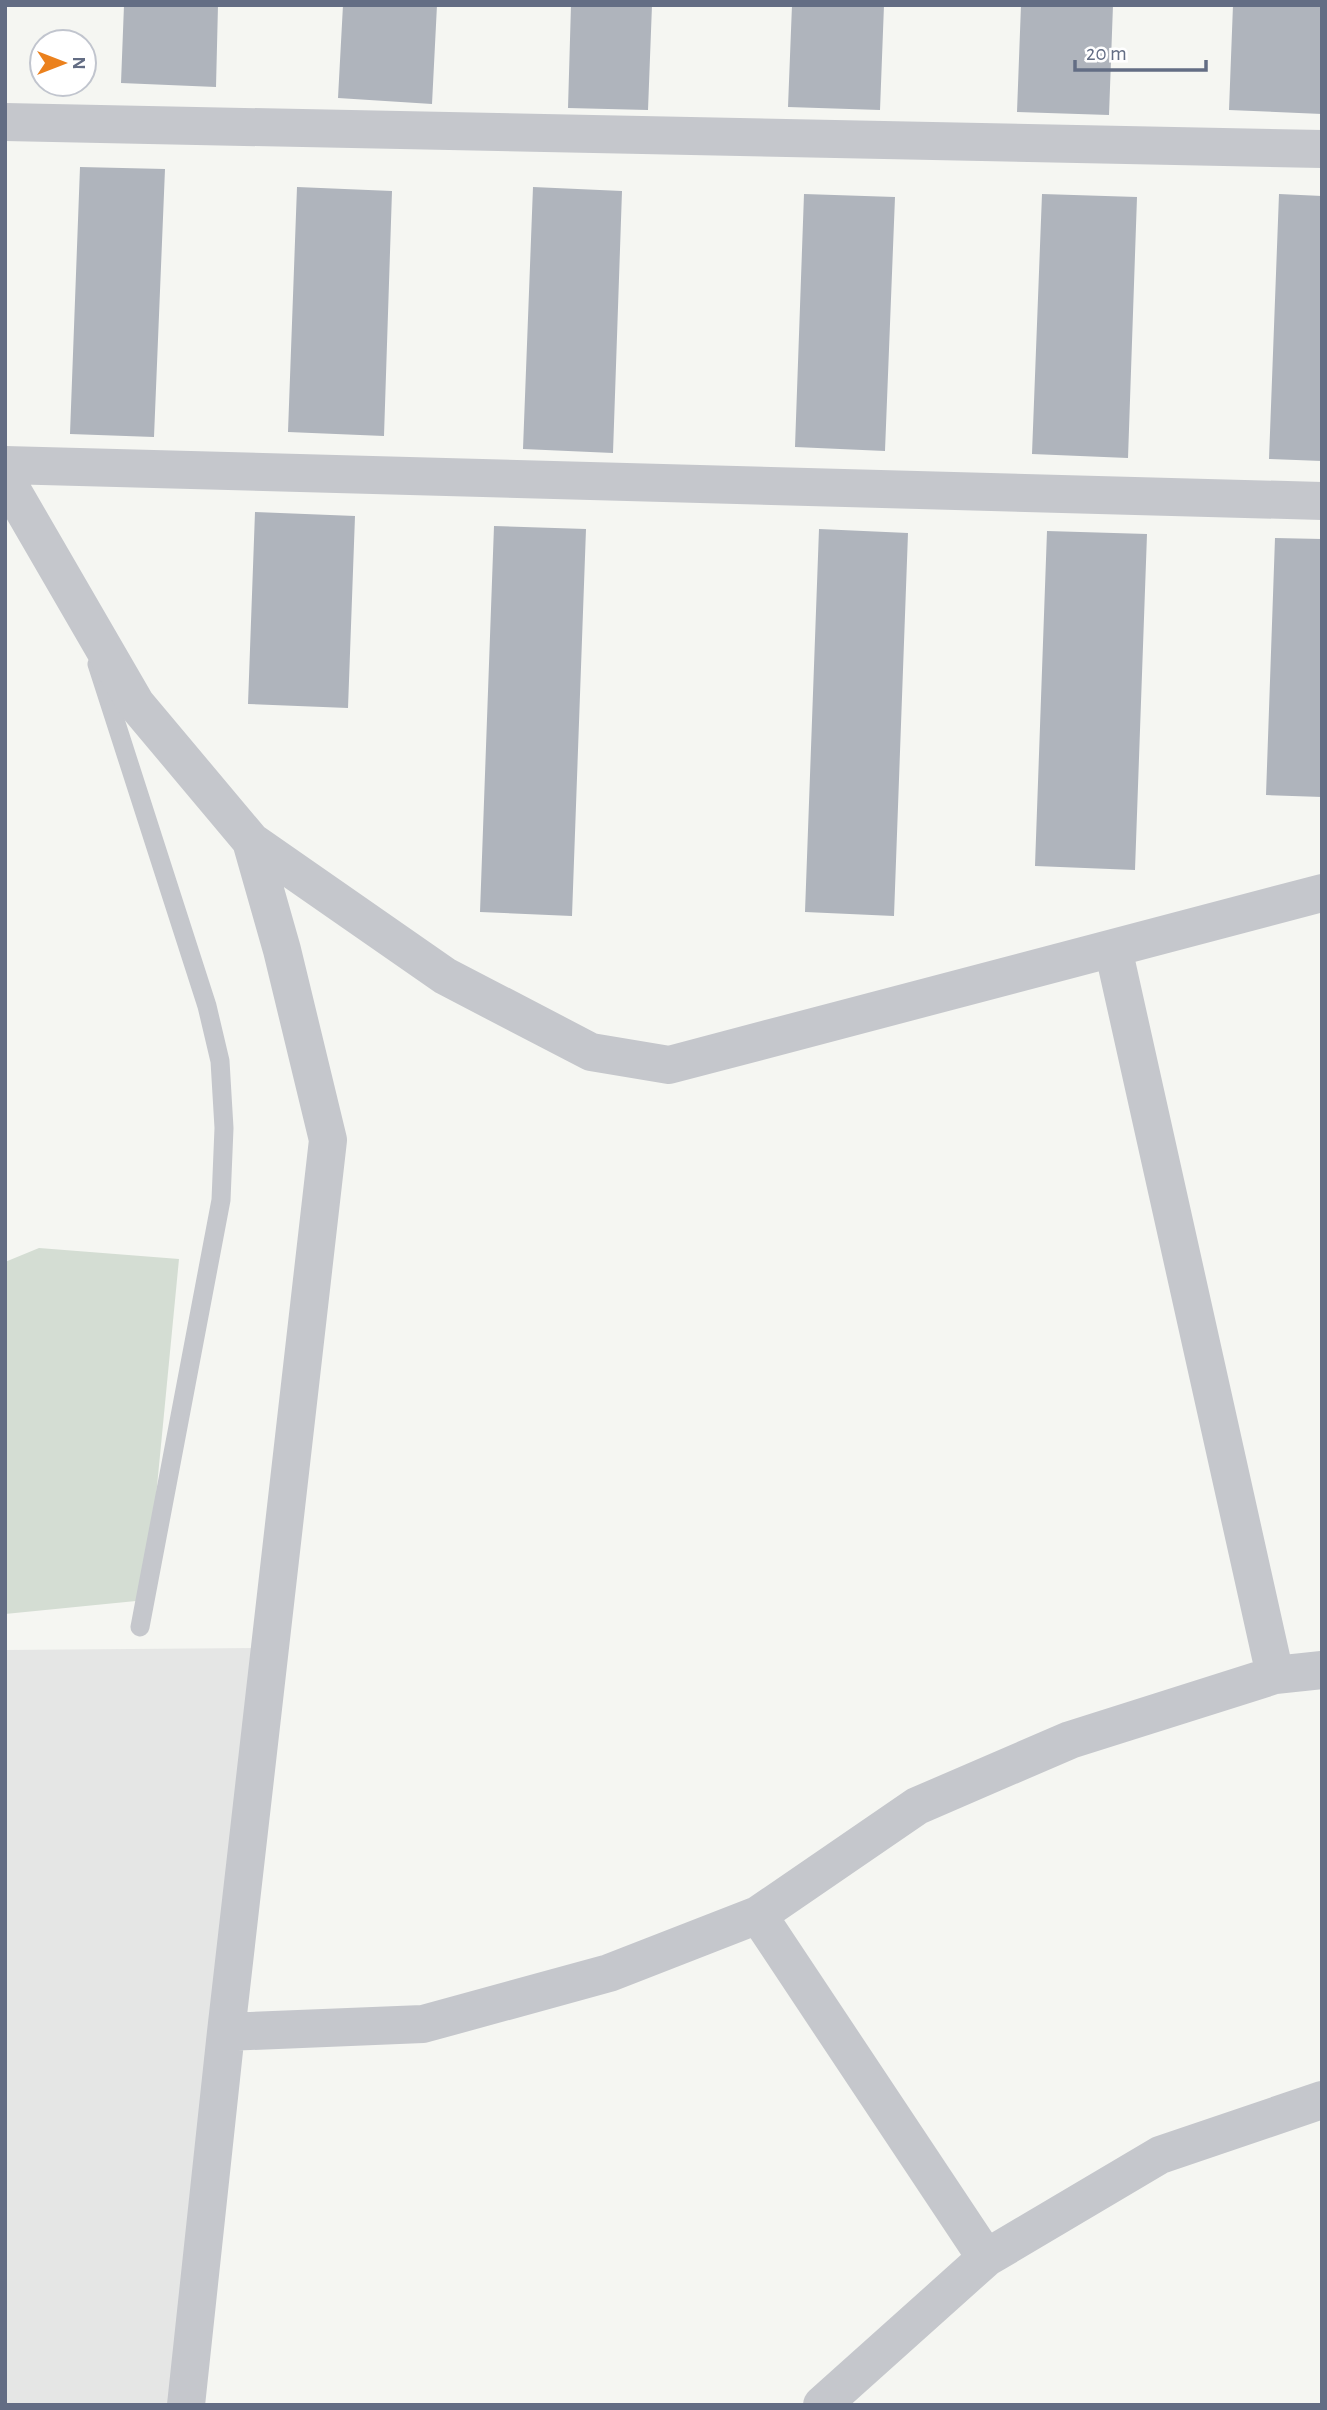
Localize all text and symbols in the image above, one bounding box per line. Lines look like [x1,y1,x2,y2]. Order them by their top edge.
north arrow [28,28,98,98]
scale bar [1075,28,1206,72]
text: 20 m [1086,43,1127,64]
text: N [69,56,88,70]

